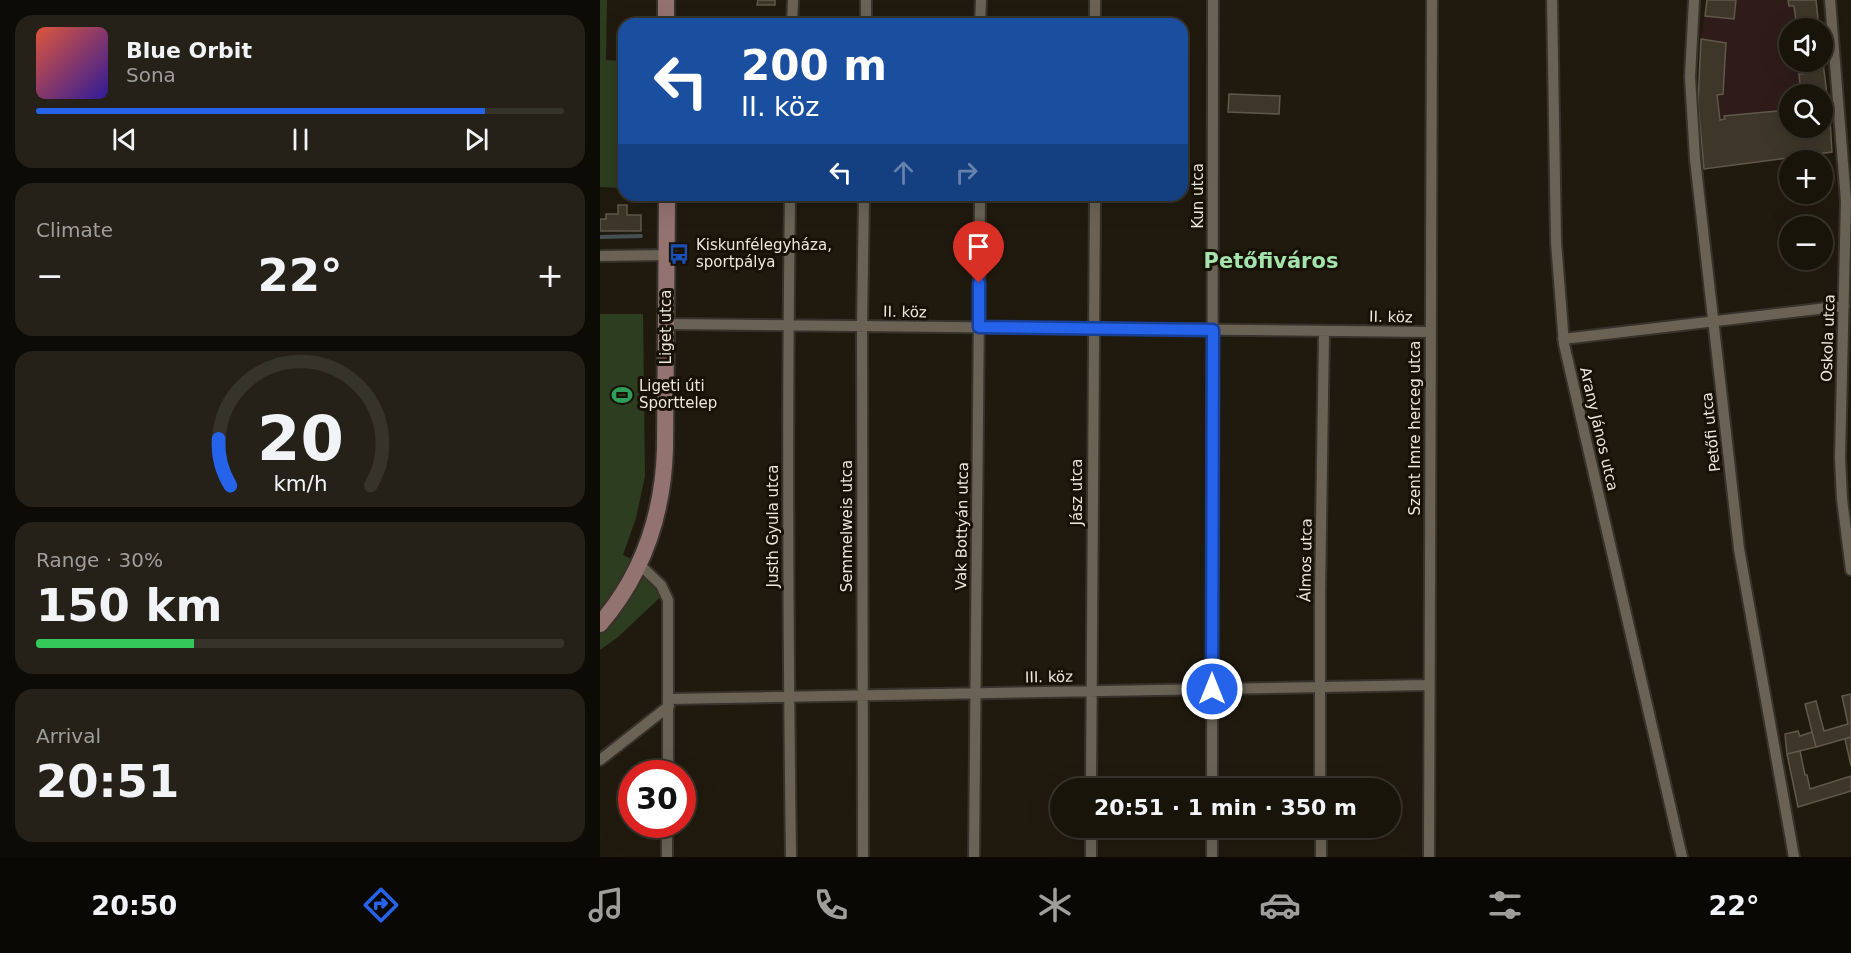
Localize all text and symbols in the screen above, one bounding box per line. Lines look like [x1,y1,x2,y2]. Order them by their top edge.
map controls [1779,18,1833,270]
button: sound [1779,18,1833,72]
text: Blue Orbit [126,38,252,63]
text: 200 m [741,41,887,90]
icon: left [642,42,720,120]
text: Sona [126,63,176,87]
button: search [1779,84,1833,138]
text: II. köz [741,91,819,122]
icon: previous [108,123,141,156]
icon: pause [284,123,317,156]
icon: next [460,123,493,156]
button: + [1779,150,1833,204]
icon: left [824,156,857,189]
icon: ahead [887,156,920,189]
icon: right [950,156,983,189]
street label: Kun utca [1189,163,1207,229]
button: − [1779,216,1833,270]
text: Climate [36,218,113,242]
pin [953,221,1004,283]
icon: arrive [962,230,995,263]
place label: Kiskunfélegyháza, sportpálya [696,236,832,271]
bus stop icon: Kiskunfélegyháza, sportpálya [667,242,691,266]
text: 22° [257,249,343,302]
district label: Petőfiváros [1204,249,1338,273]
text: − [36,256,64,295]
text: + [536,256,564,295]
street label: Liget utca [657,290,675,364]
street label: Oskola utca [1817,294,1839,382]
street label: II. köz [883,303,927,321]
street label: II. köz [1369,308,1413,326]
street label: Szent Imre herceg utca [1406,341,1424,515]
street label: Arany János utca [1576,365,1622,493]
place label: Ligeti úti Sporttelep [639,377,717,412]
sports icon: Ligeti úti Sporttelep [610,383,634,407]
street label: Petőfi utca [1698,391,1724,473]
text: 20 [257,402,343,475]
street label: Jász utca [1068,459,1086,526]
street label: Semmelweis utca [838,460,856,592]
street label: Vak Bottyán utca [952,462,972,590]
street label: Justh Gyula utca [764,465,782,588]
text: km/h [273,471,327,496]
street label: Álmos utca [1295,518,1316,602]
text: Range · 30% [36,548,163,572]
text: 150 km [36,579,222,632]
position arrow [1180,657,1244,721]
street label: III. köz [1025,668,1073,686]
text: Arrival [36,724,101,748]
text: 20:51 [36,755,179,808]
speed limit sign: 30 [618,760,696,838]
text: 20:51 · 1 min · 350 m [1094,795,1357,820]
icon: directions [360,884,402,926]
icon: music [585,884,627,926]
icon: phone [810,884,852,926]
icon: climate [1034,884,1076,926]
icon: car [1259,884,1301,926]
icon: filters [1484,884,1526,926]
text: 20:50 [91,890,177,921]
text: 22° [1708,890,1760,921]

